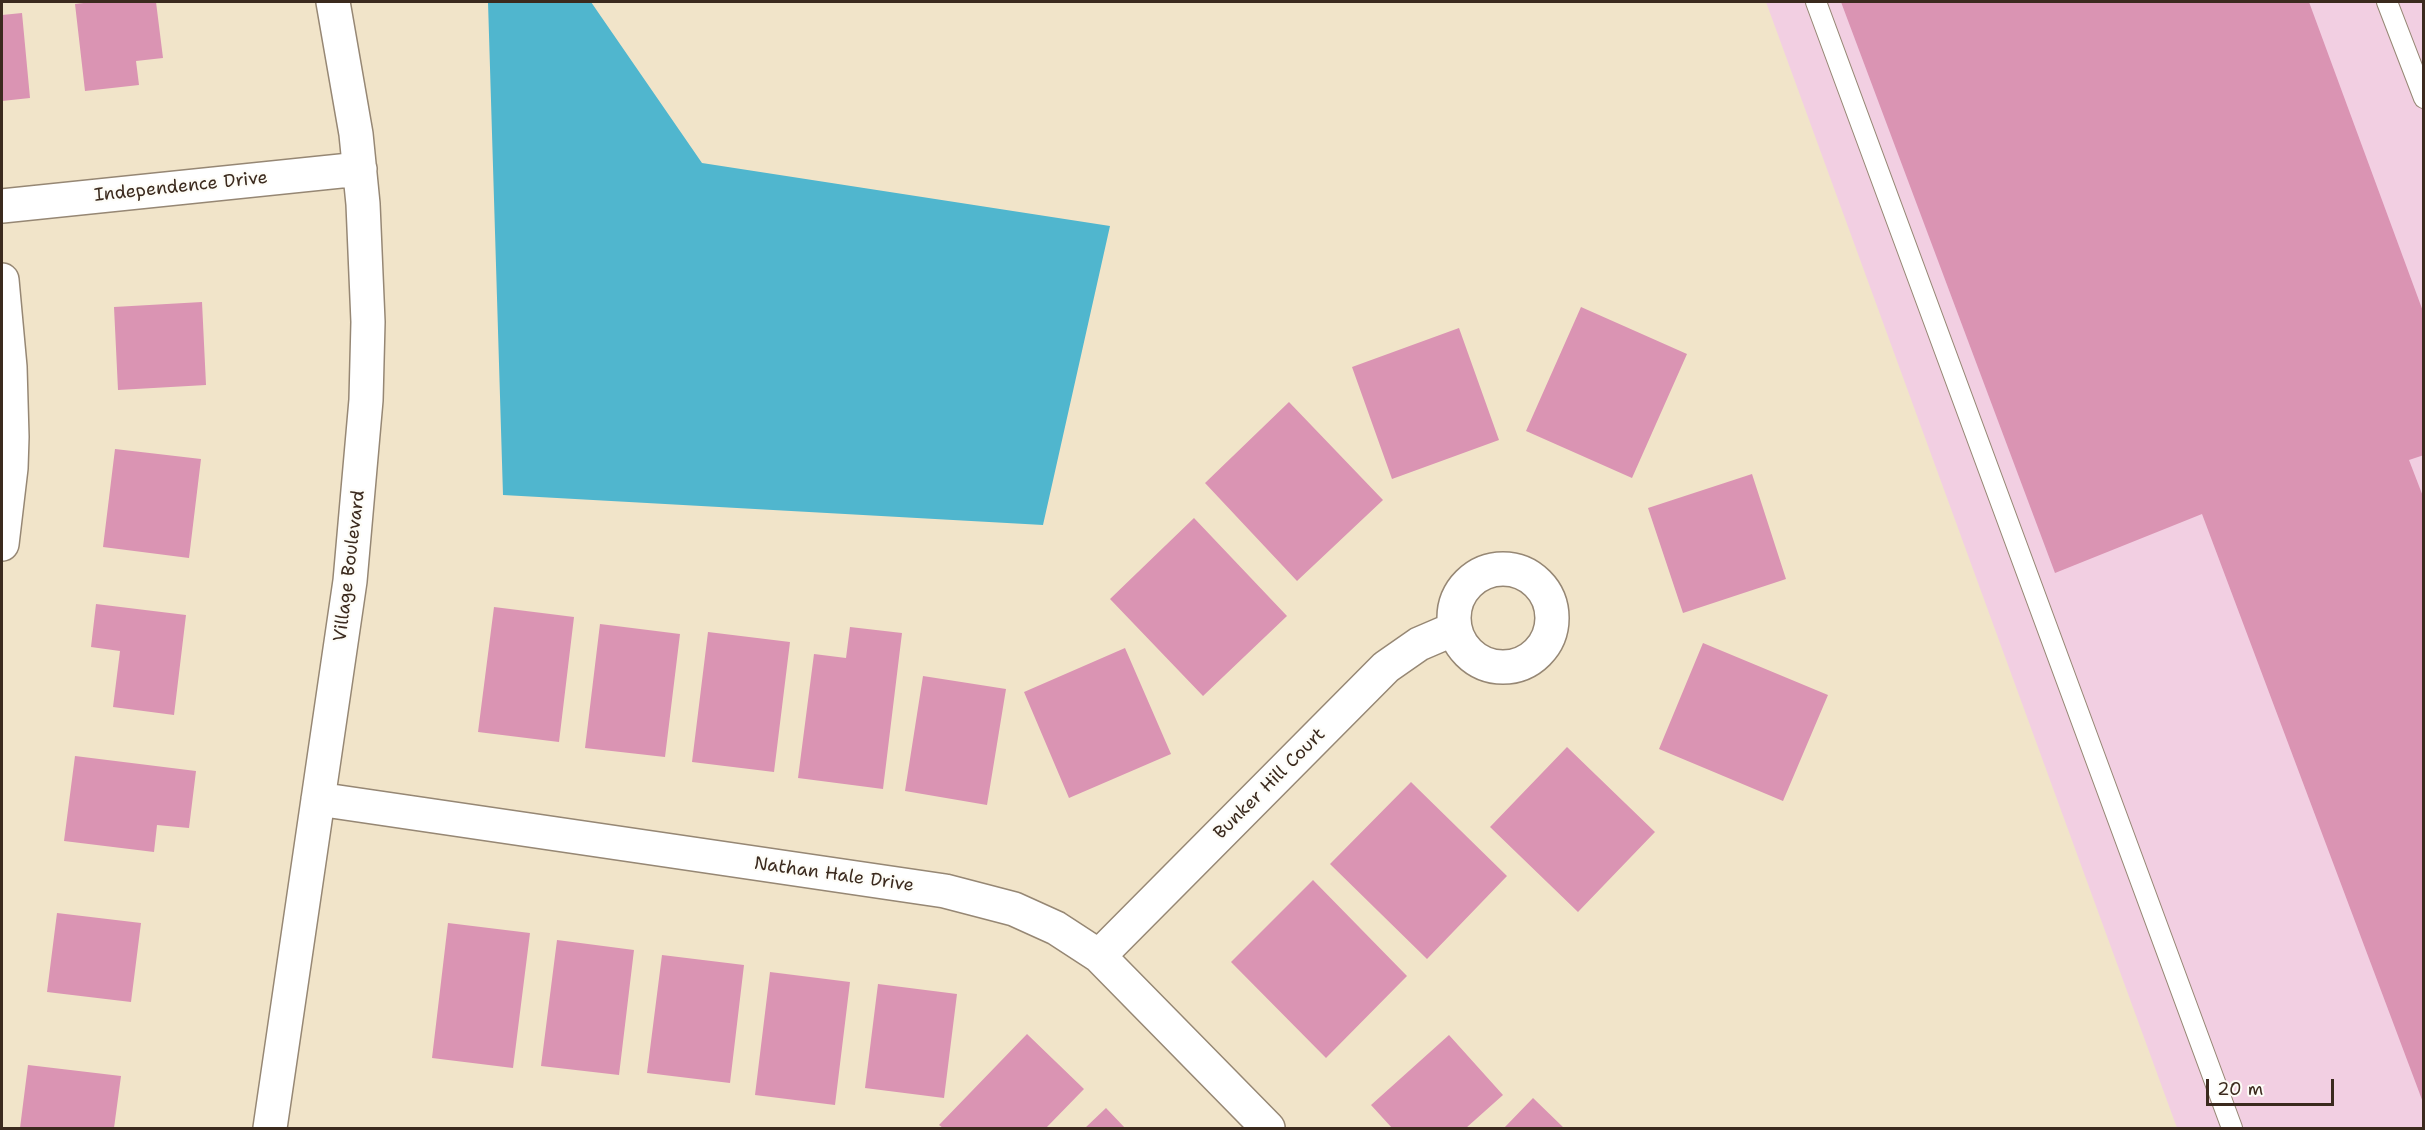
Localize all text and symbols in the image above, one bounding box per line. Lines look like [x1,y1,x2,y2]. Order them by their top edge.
street label: Independence Drive [93,167,269,207]
street label: Village Boulevard [330,489,370,643]
street label: Bunker Hill Court [1210,724,1330,844]
street label: Nathan Hale Drive [753,853,915,897]
scale bar [2209,1067,2336,1105]
text: 20 m [2217,1077,2263,1101]

